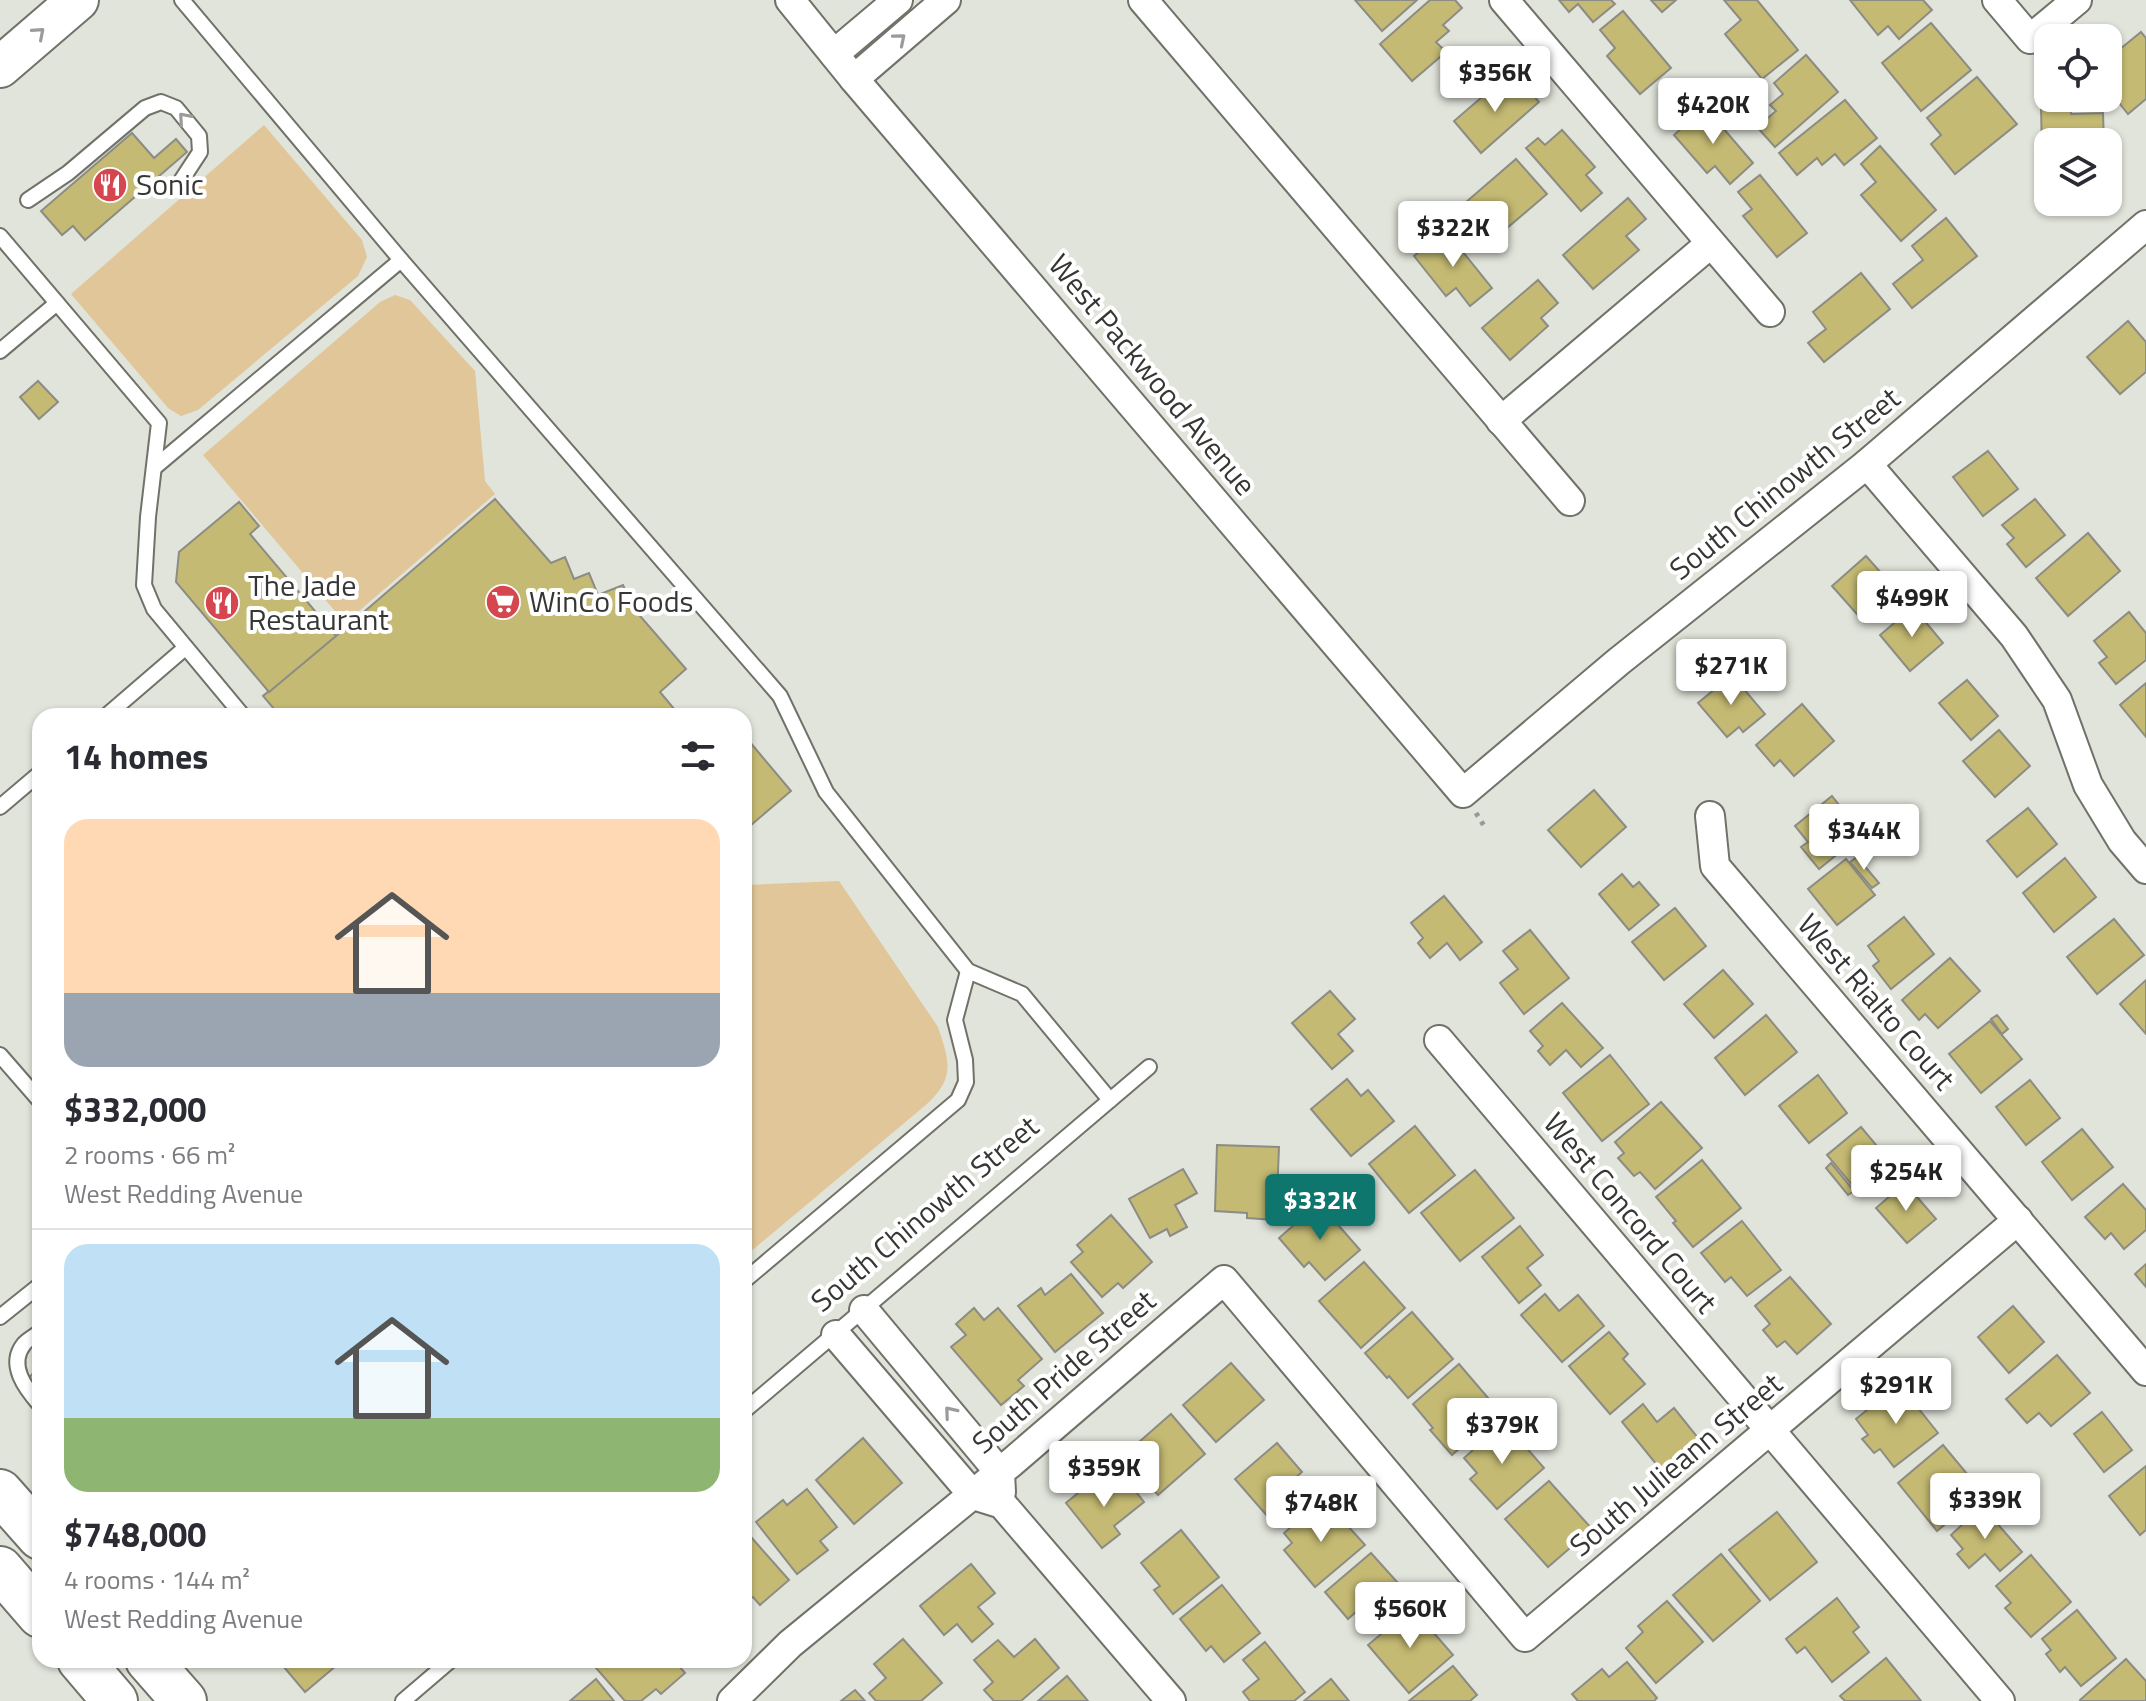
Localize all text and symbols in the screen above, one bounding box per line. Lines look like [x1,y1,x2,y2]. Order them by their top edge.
map controls [2034,24,2122,216]
button: locate [2034,24,2122,112]
one-way arrow [30,28,44,43]
one-way arrow [891,34,906,49]
pin: $356K [1439,46,1551,114]
text: $356K [1458,52,1532,91]
pin: $420K [1657,78,1769,146]
text: $420K [1676,84,1750,123]
one-way arrow [178,113,193,127]
button: layers [2034,128,2122,216]
place label: Sonic [136,161,204,207]
restaurant icon: Sonic [91,166,129,204]
pin: $322K [1397,201,1509,269]
text: $322K [1416,207,1490,246]
street label: West Packwood Avenue [1038,244,1268,505]
street label: South Chinowth Street [1659,375,1910,591]
place label: The Jade Restaurant [248,562,389,642]
pin: $499K [1856,571,1968,639]
text: $499K [1875,577,1949,616]
place label: WinCo Foods [529,578,693,624]
supermarket icon: WinCo Foods [484,583,522,621]
restaurant icon: The Jade Restaurant [203,584,241,622]
pin: $271K [1675,639,1787,707]
text: $271K [1694,645,1768,684]
text: 14 homes [64,730,208,782]
icon: filters [676,734,720,778]
pin: $344K [1808,804,1920,872]
text: $344K [1827,810,1901,849]
icon: home [320,871,464,1015]
street label: West Rialto Court [1787,903,1967,1100]
text: $332,000 [64,1083,206,1135]
street label: West Concord Court [1533,1102,1729,1323]
street label: South Chinowth Street [800,1104,1049,1323]
text: 2 rooms · 66 m² [64,1135,235,1174]
pin: $254K [1850,1145,1962,1213]
text: $254K [1869,1151,1943,1190]
text: West Redding Avenue [64,1174,303,1213]
pin: $332K [1264,1174,1376,1242]
text: $332K [1283,1180,1357,1219]
street label: South Pride Street [961,1278,1166,1464]
icon: home [320,1296,464,1440]
pin: $291K [1840,1358,1952,1426]
street label: South Julieann Street [1559,1361,1792,1567]
text: $291K [1859,1364,1933,1403]
pin: $379K [1446,1398,1558,1466]
text: $379K [1465,1404,1539,1443]
one-way arrow [945,1407,960,1422]
pin: $359K [1048,1441,1160,1509]
text: $359K [1067,1447,1141,1486]
pin: $339K [1929,1473,2041,1541]
pin: $748K [1265,1476,1377,1544]
text: $339K [1948,1479,2022,1518]
text: $748K [1284,1482,1358,1521]
text: $748,000 [64,1508,206,1560]
text: 4 rooms · 144 m² [64,1560,250,1599]
pin: $560K [1354,1582,1466,1650]
text: $560K [1373,1588,1447,1627]
text: West Redding Avenue [64,1599,303,1638]

